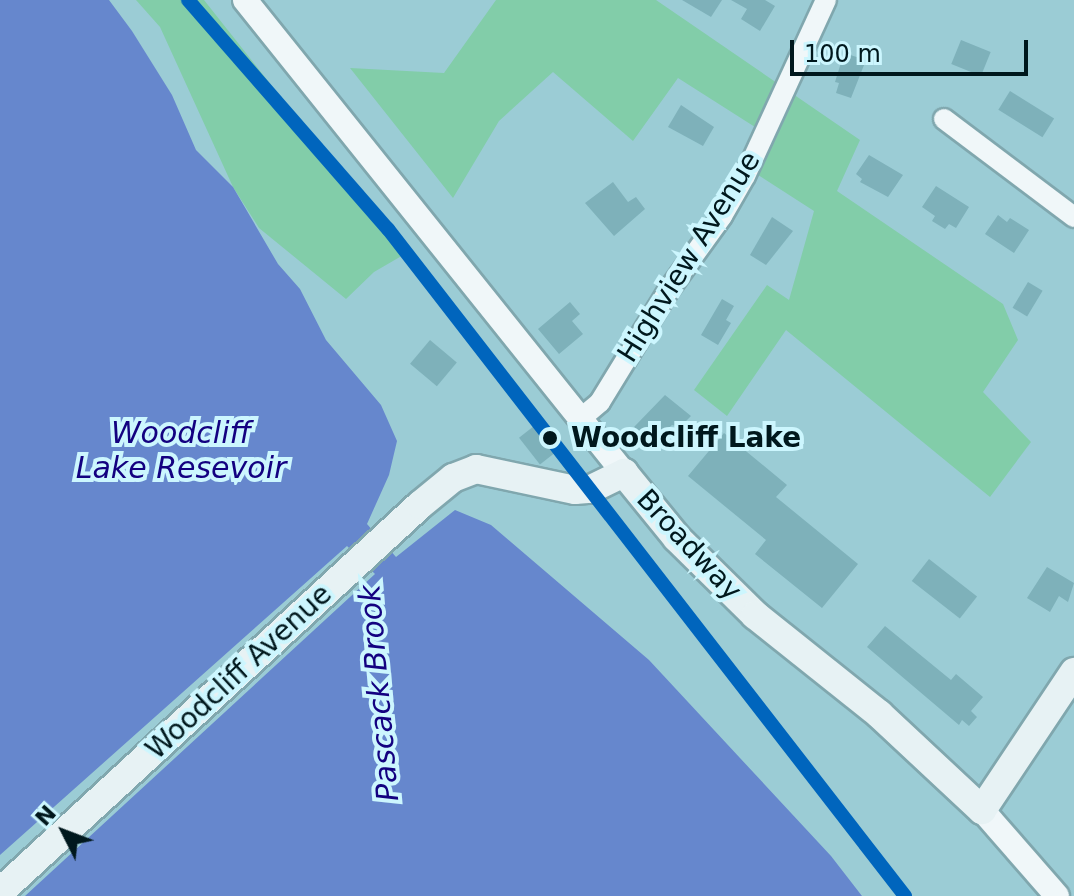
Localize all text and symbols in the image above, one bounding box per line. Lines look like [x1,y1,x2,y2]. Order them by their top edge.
scale bar [794,24,1032,74]
text: 100 m [804,40,881,68]
street label: Highview Avenue [611,146,767,368]
water label: Woodcliff Lake Resevoir [76,415,286,486]
place label: Woodcliff Lake [571,421,801,455]
marker: Woodcliff Lake [536,424,564,452]
street label: Broadway [629,483,749,607]
street label: Woodcliff Avenue [139,577,339,767]
water label: Pascack Brook [352,583,406,803]
north arrow [24,792,104,872]
text: N [30,800,61,831]

